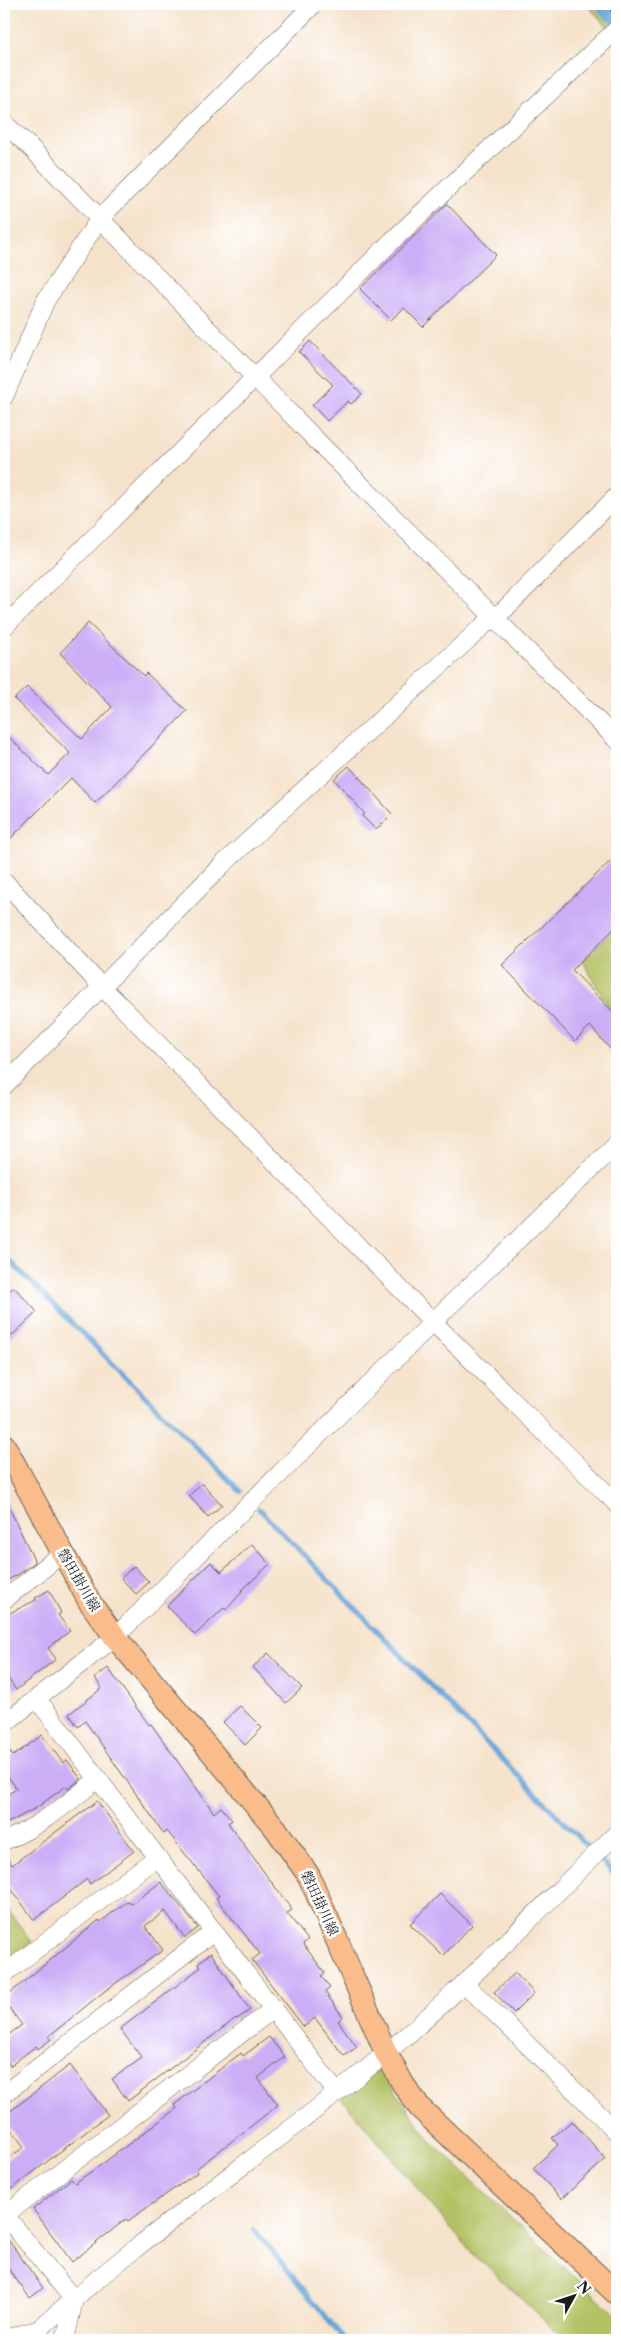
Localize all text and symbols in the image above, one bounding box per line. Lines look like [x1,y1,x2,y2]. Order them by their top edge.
street label: 磐田掛川線 [54,1545,104,1615]
street label: 磐田掛川線 [297,1867,343,1939]
north arrow [548,2272,598,2322]
text: N [573,2277,595,2298]

